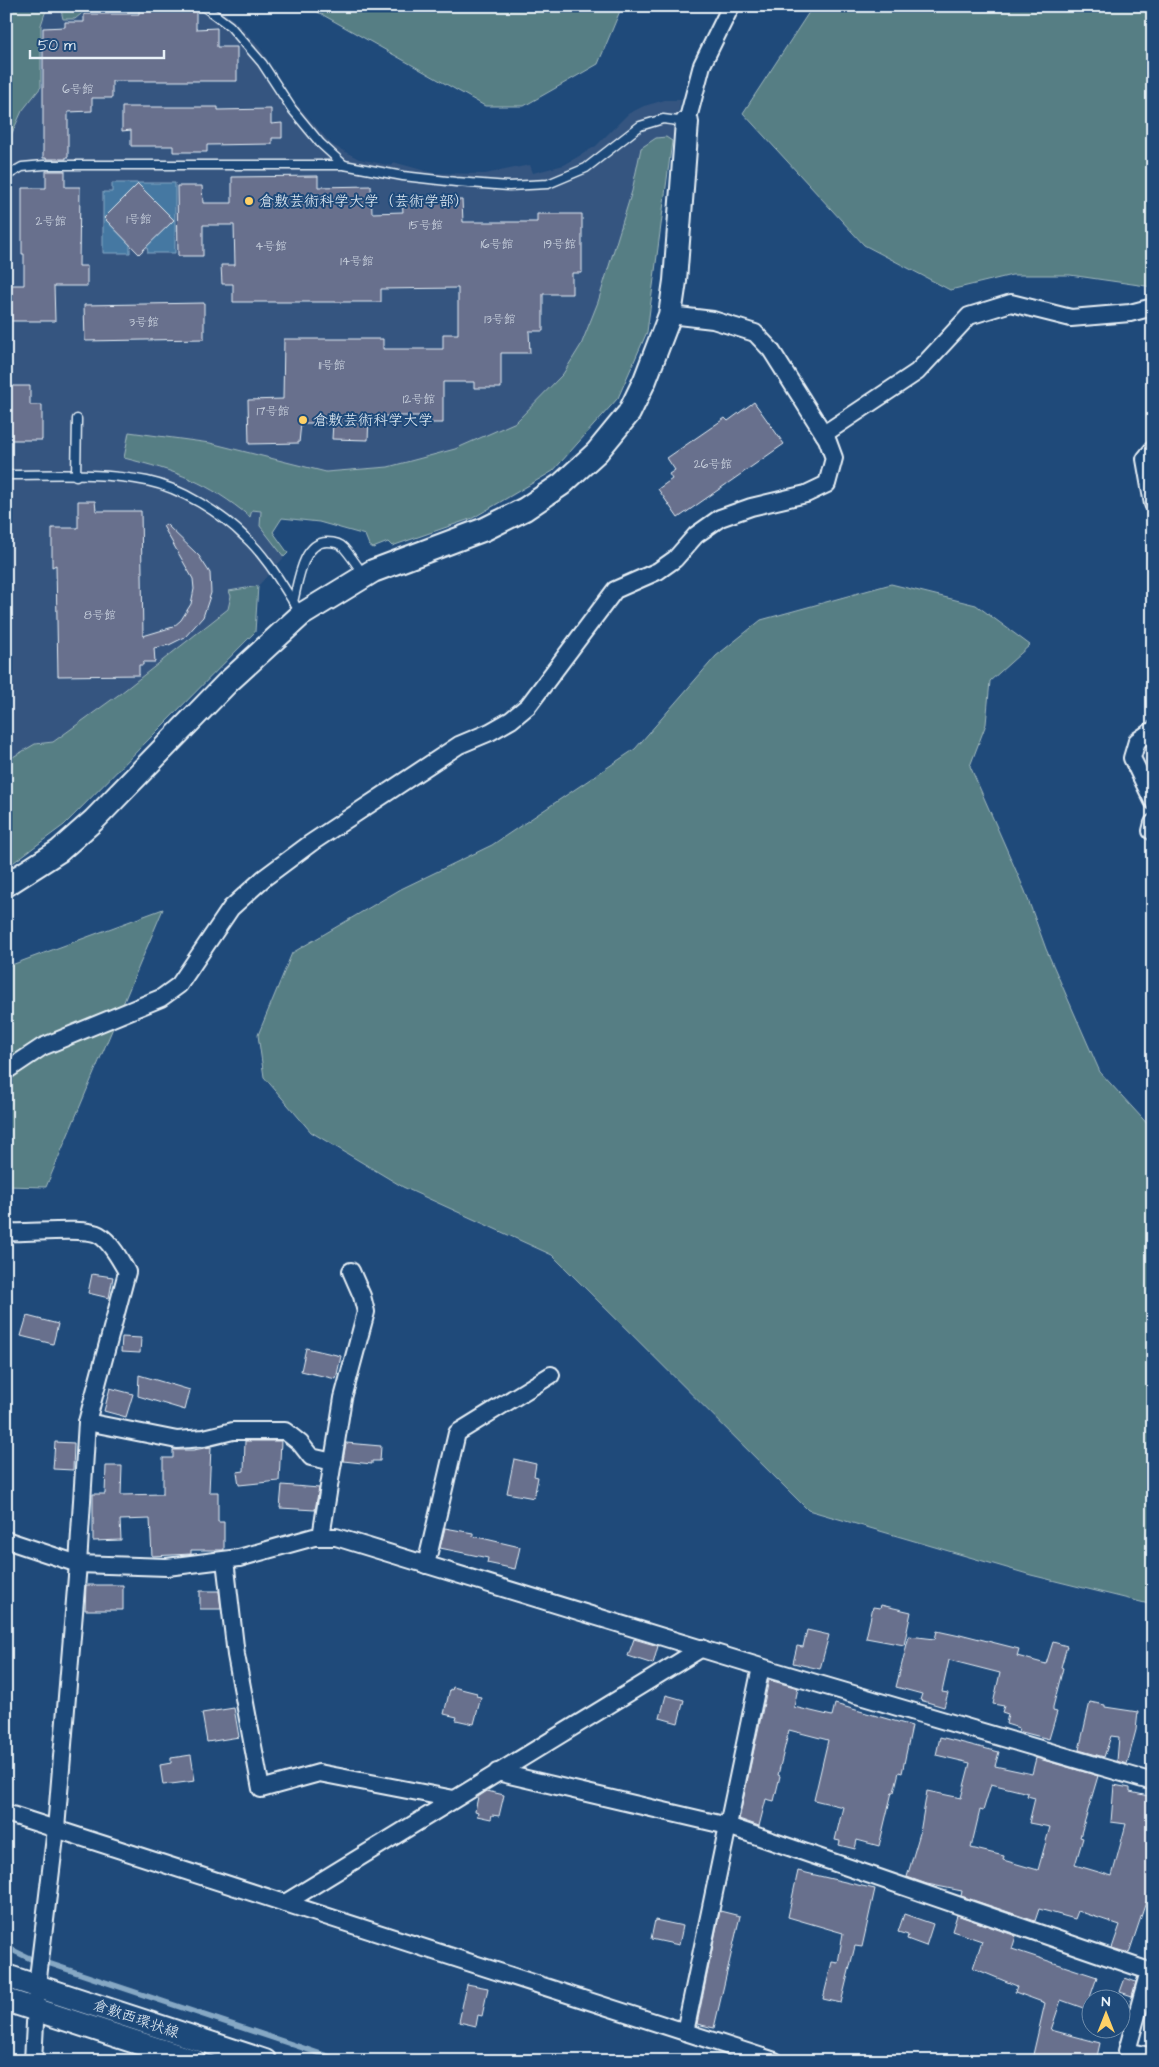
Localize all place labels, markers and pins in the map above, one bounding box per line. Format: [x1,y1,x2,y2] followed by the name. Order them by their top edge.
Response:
[259,191,469,212] place label: 倉敷芸術科学大学（芸術学部）
[243,195,255,207] marker: 倉敷芸術科学大学（芸術学部）
[313,410,433,431] place label: 倉敷芸術科学大学
[297,414,309,426] marker: 倉敷芸術科学大学

